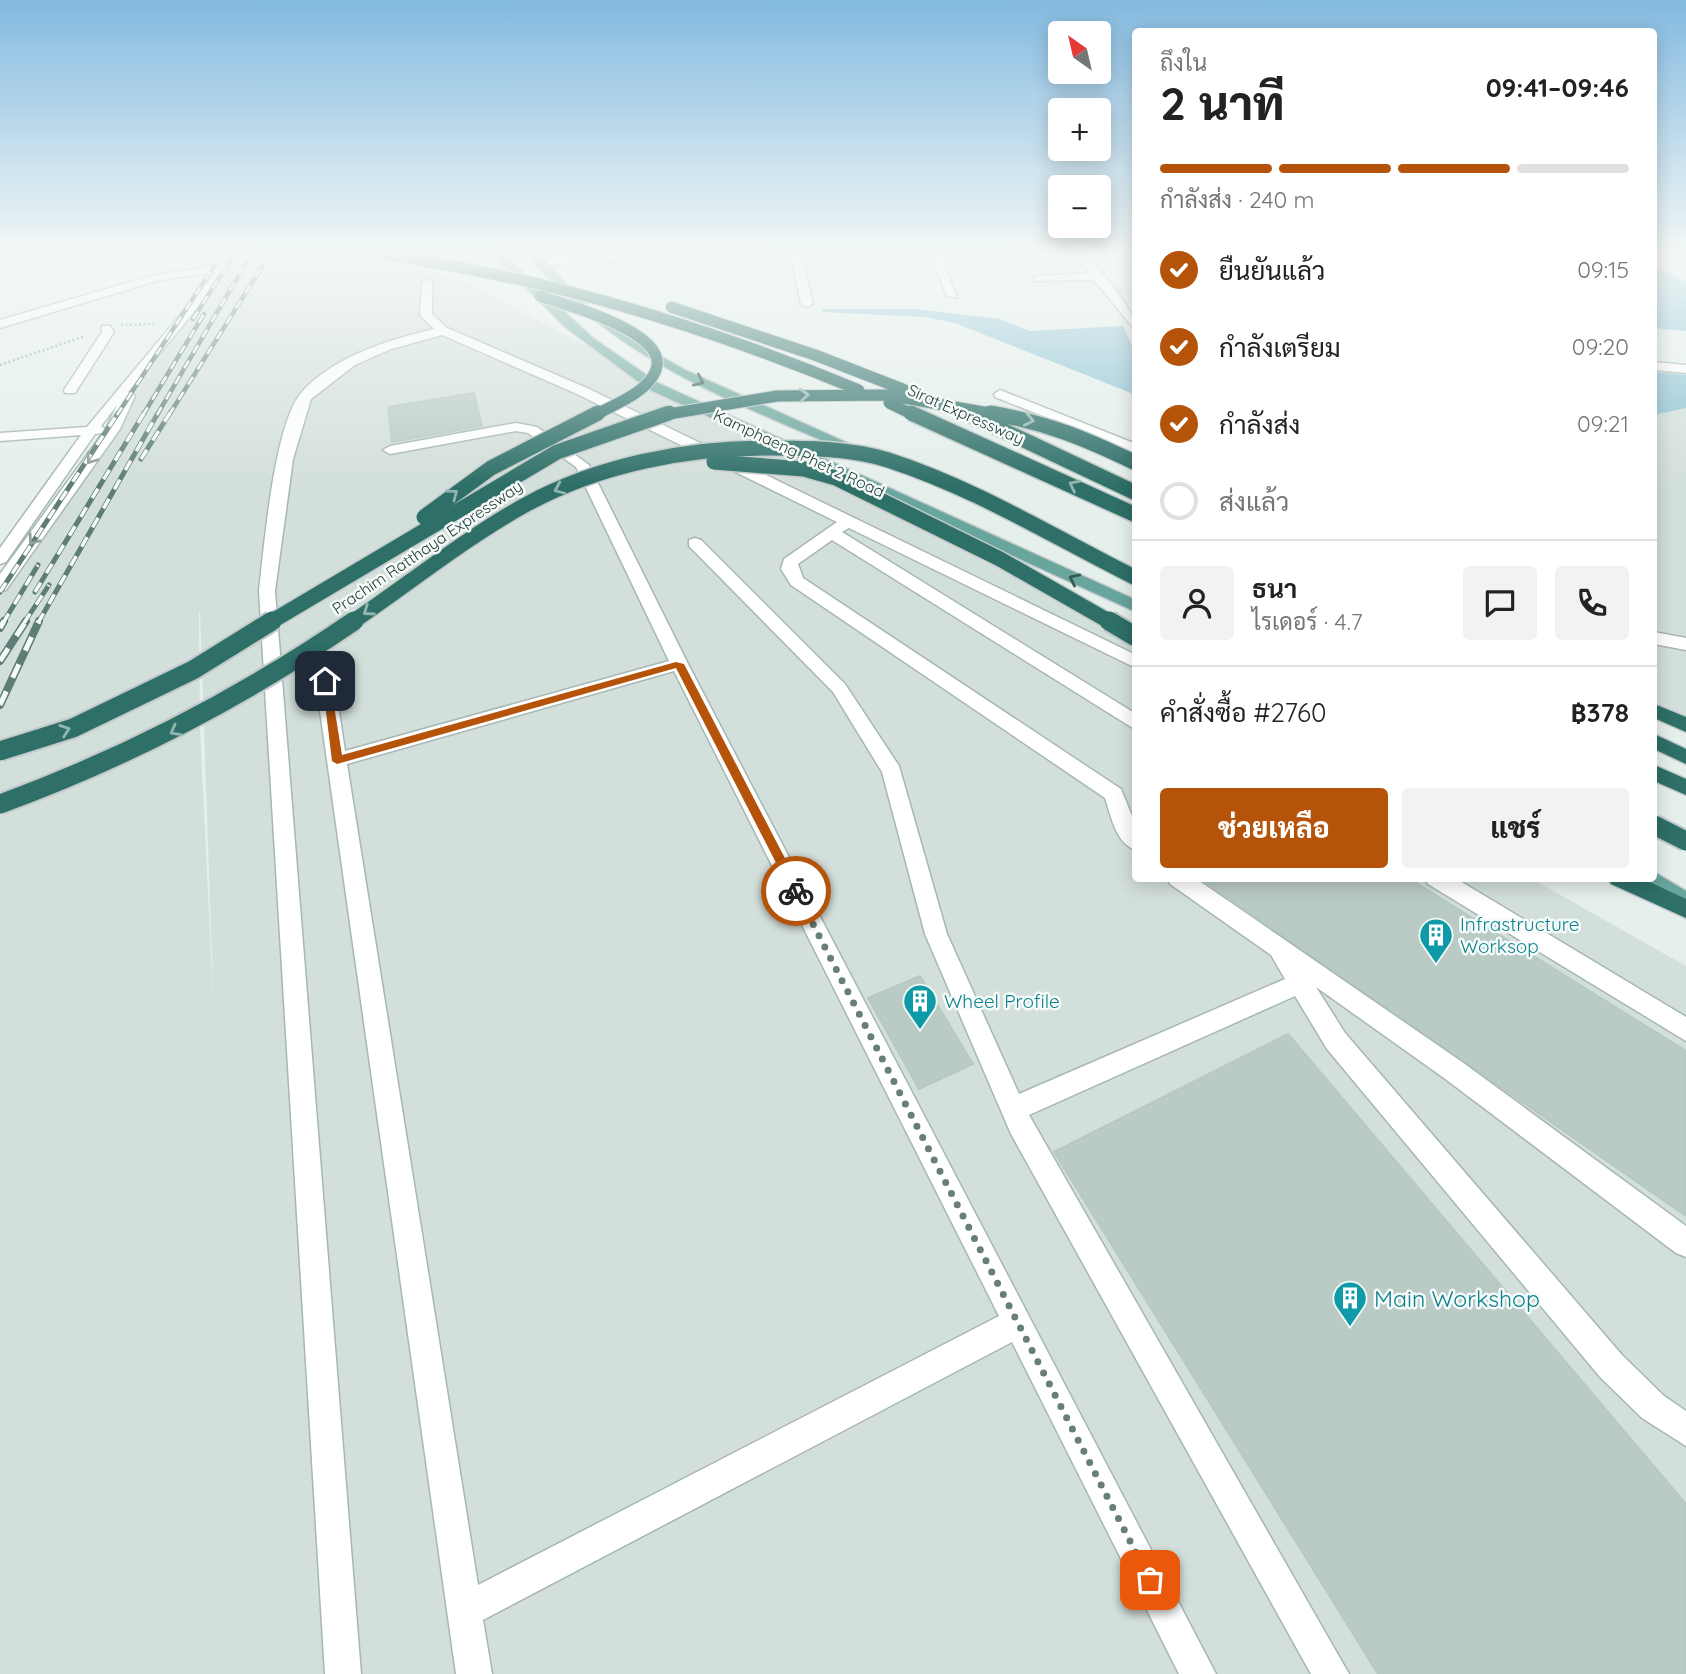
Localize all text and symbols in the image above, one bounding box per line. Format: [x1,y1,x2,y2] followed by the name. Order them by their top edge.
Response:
[1048,21,1111,84] north arrow
[1048,21,1111,238] map controls
[1160,48,1207,77] text: ถึงใน
[1486,71,1629,104] text: 09:41–09:46
[1160,74,1284,132] text: 2 นาที
[1048,98,1111,161] button: +
[1048,175,1111,238] button: −
[1160,185,1314,214] text: กำลังส่ง · 240 m
[1160,251,1198,289] icon: check
[1219,254,1325,287] text: ยืนยันแล้ว
[1577,255,1629,284] text: 09:15
[1160,328,1198,366] icon: check
[1219,331,1341,364] text: กำลังเตรียม
[1572,332,1629,361] text: 09:20
[692,373,704,387] one-way arrow
[905,379,1027,449] street label: Sirat Expressway
[799,387,810,402] one-way arrow
[710,405,888,501] street label: Kamphaeng Phet 2 Road
[1160,405,1198,443] icon: check
[1219,408,1300,441] text: กำลังส่ง
[1577,409,1629,438] text: 09:21
[1023,411,1035,426] one-way arrow
[87,451,100,464] one-way arrow
[328,476,526,618] street label: Prachim Ratthaya Expressway
[1069,480,1081,494] one-way arrow
[554,481,566,495] one-way arrow
[1219,485,1289,518] text: ส่งแล้ว
[446,489,458,502] one-way arrow
[29,532,41,545] one-way arrow
[1160,566,1234,640] button: person
[1463,566,1537,640] button: chat
[1555,566,1629,640] button: phone
[1252,572,1297,605] text: ธนา
[1069,573,1081,587] one-way arrow
[363,603,376,616] one-way arrow
[1252,607,1363,636] text: ไรเดอร์ · 4.7
[295,651,355,711] pin
[306,662,344,700] icon: home
[1160,696,1327,729] text: คำสั่งซื้อ #2760
[1571,696,1629,729] text: ฿378
[169,723,182,736] one-way arrow
[59,724,71,738] one-way arrow
[1160,788,1388,868] button: ช่วยเหลือ
[1402,788,1629,868] button: แชร์
[761,856,831,926] courier
[777,872,815,910] icon: bike
[1460,912,1579,958] place label: Infrastructure Worksop
[1417,916,1455,965] building icon: Infrastructure Worksop
[901,982,939,1031] building icon: Wheel Profile
[944,989,1060,1013] place label: Wheel Profile
[1331,1279,1369,1328] building icon: Main Workshop
[1374,1284,1540,1313] place label: Main Workshop
[1120,1550,1180,1610] pin
[1131,1561,1169,1599] icon: bag

